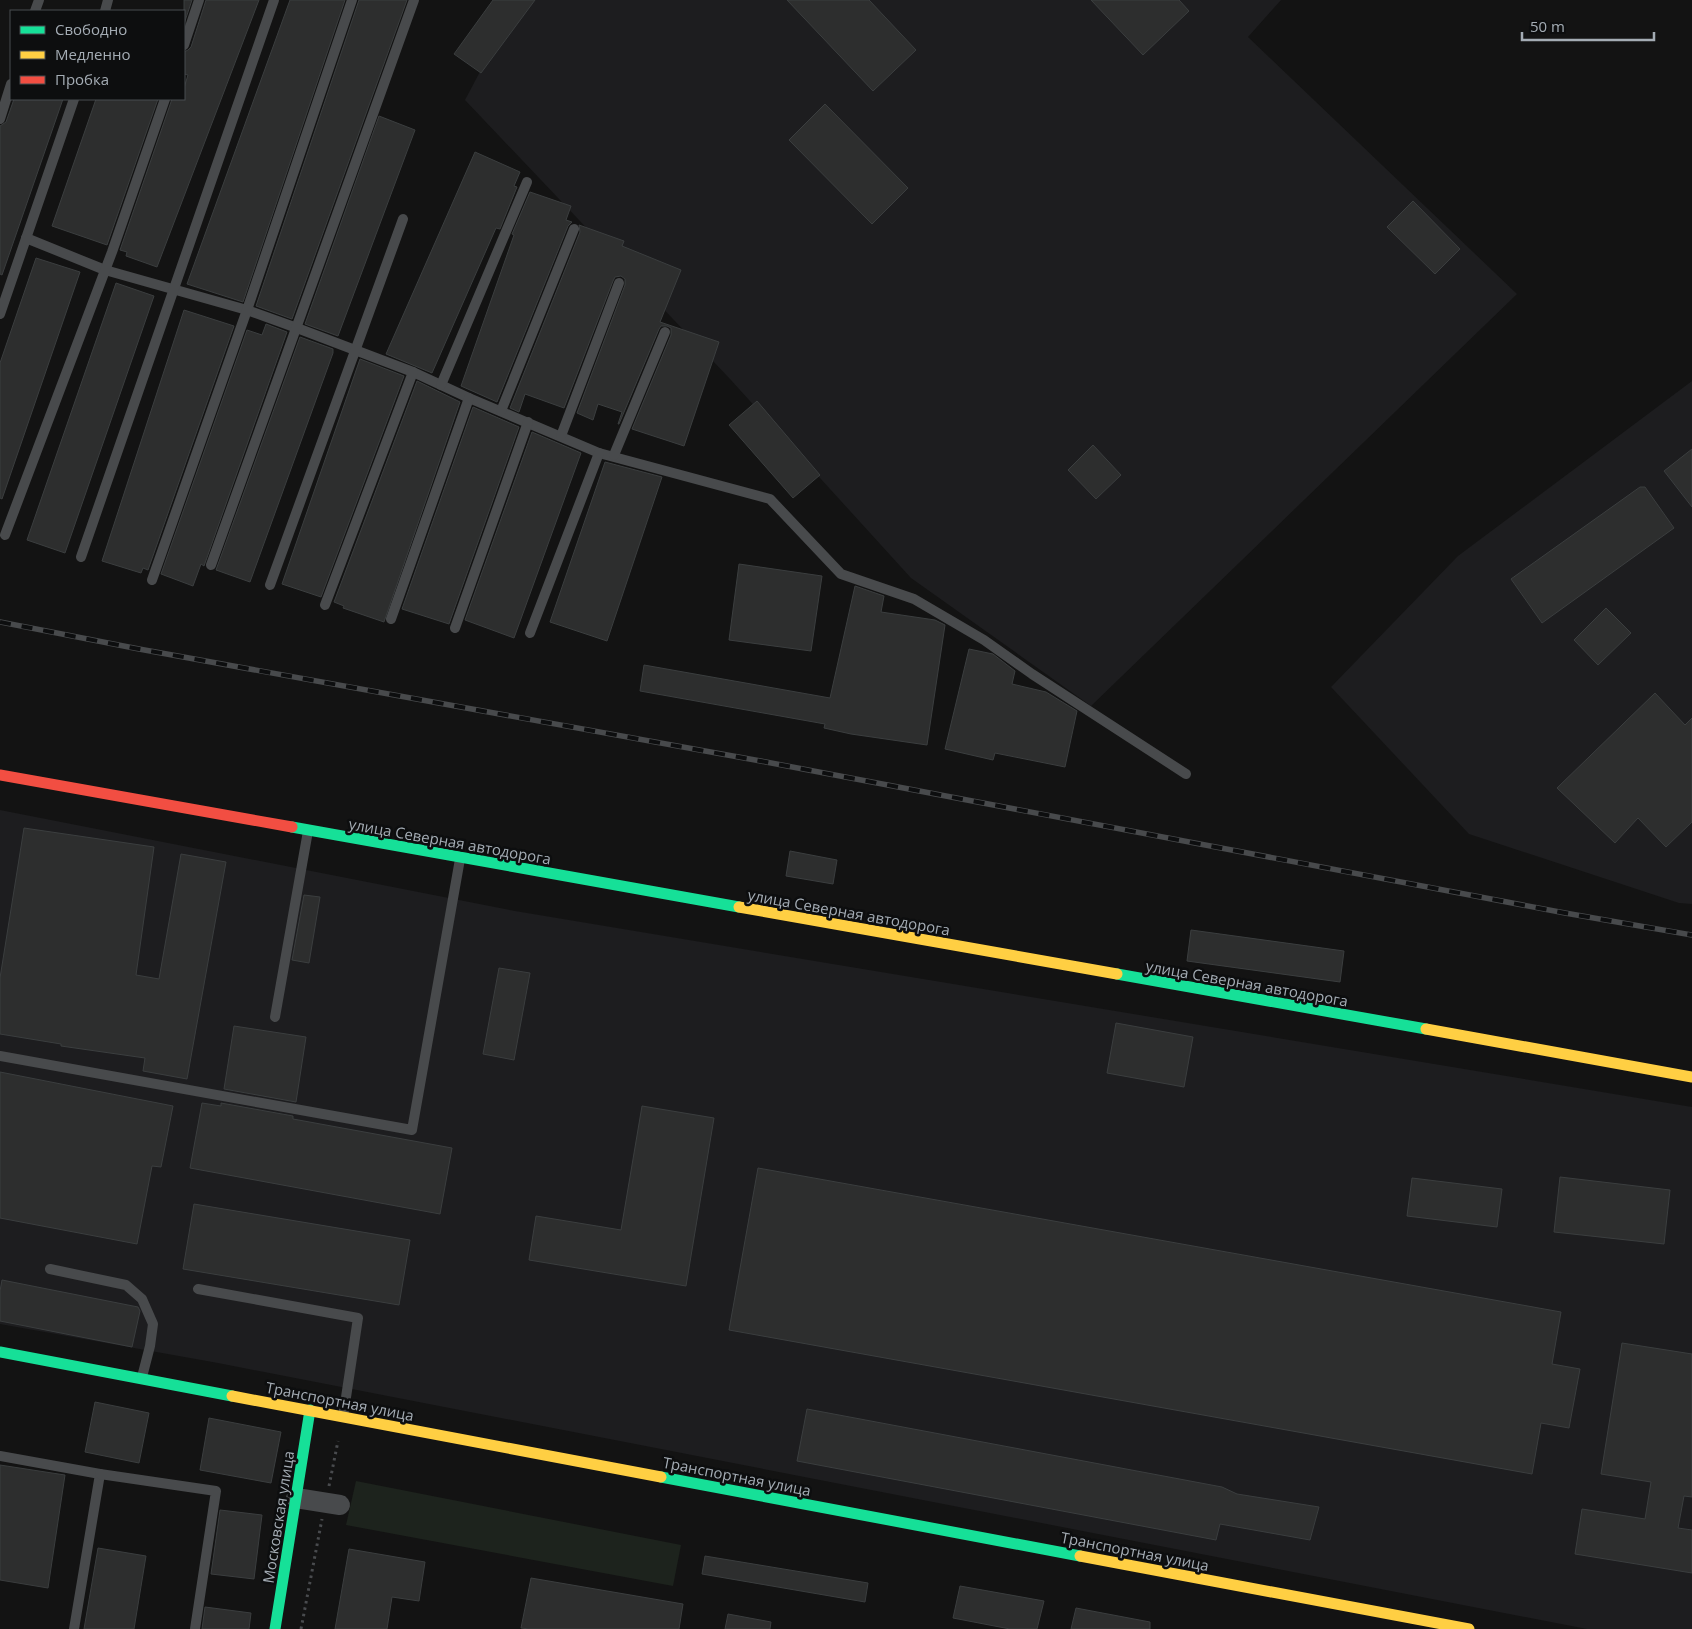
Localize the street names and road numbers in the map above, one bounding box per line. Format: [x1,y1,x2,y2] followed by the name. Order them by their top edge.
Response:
[347,813,553,869] street label: улица Северная автодорога
[746,884,952,940] street label: улица Северная автодорога
[1144,955,1350,1011] street label: улица Северная автодорога
[264,1377,416,1425] street label: Транспортная улица
[258,1449,298,1585] street label: Московская улица
[661,1452,813,1500] street label: Транспортная улица
[1059,1527,1211,1575] street label: Транспортная улица

